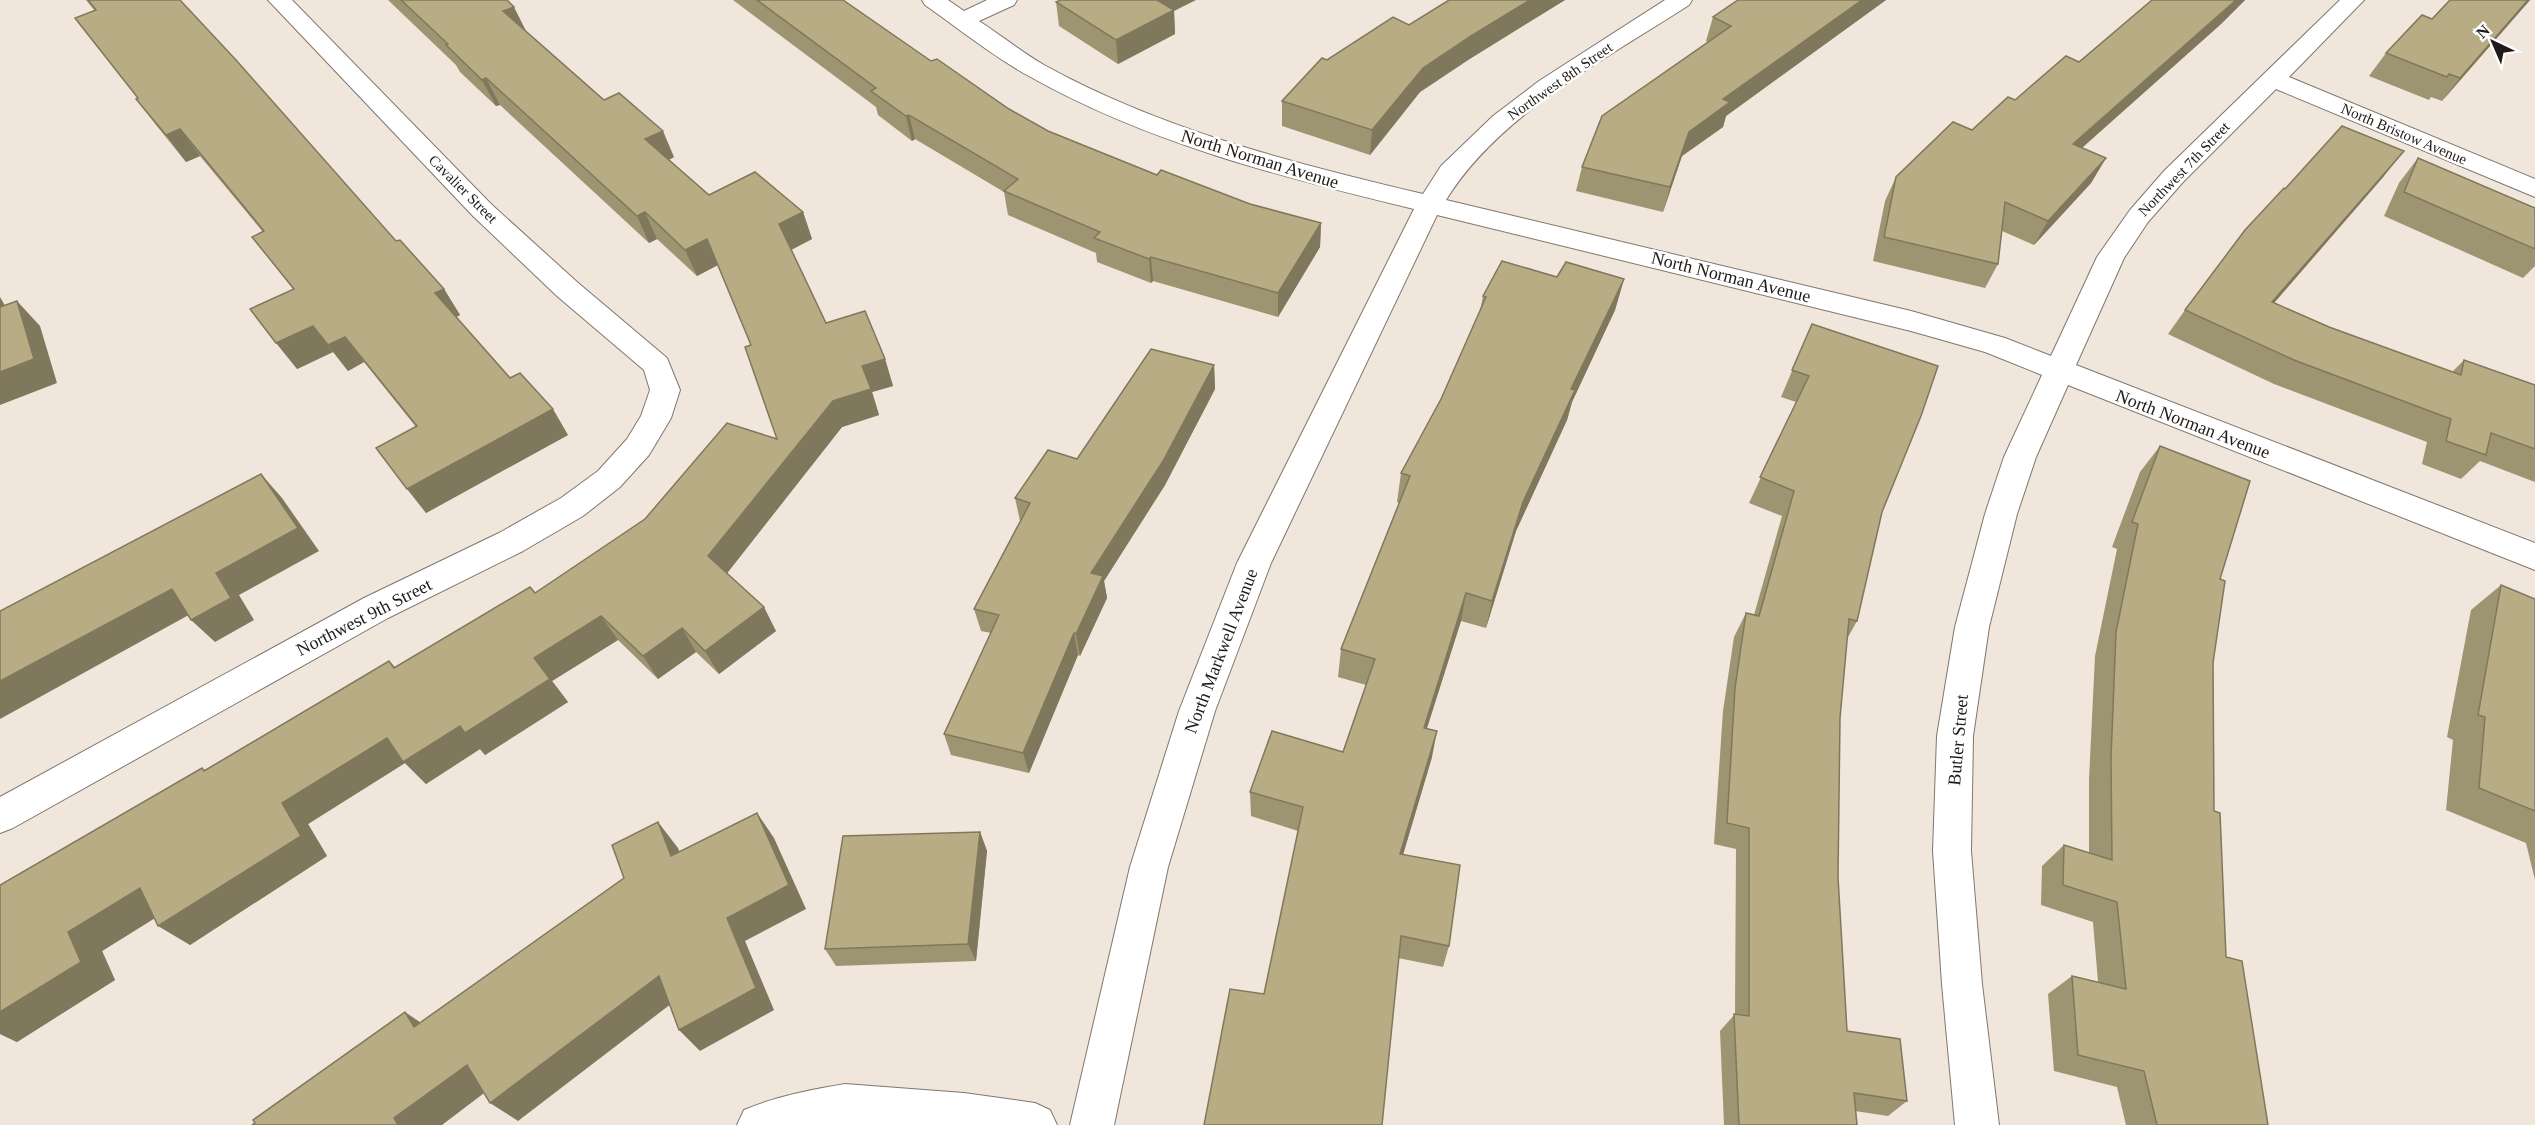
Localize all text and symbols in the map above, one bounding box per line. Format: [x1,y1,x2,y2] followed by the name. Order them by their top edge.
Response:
[2463,12,2523,72] north arrow
[2473,21,2493,42] text: N
[1505,38,1616,123] street label: Northwest 8th Street
[2339,100,2469,168] street label: North Bristow Avenue
[2135,118,2233,219] street label: Northwest 7th Street
[1179,126,1341,192] street label: North Norman Avenue
[426,152,501,227] street label: Cavalier Street
[1649,248,1813,306] street label: North Norman Avenue
[2113,385,2273,463] street label: North Norman Avenue
[1180,566,1262,736] street label: North Markwell Avenue
[293,574,435,660] street label: Northwest 9th Street
[1944,694,1972,786] street label: Butler Street

